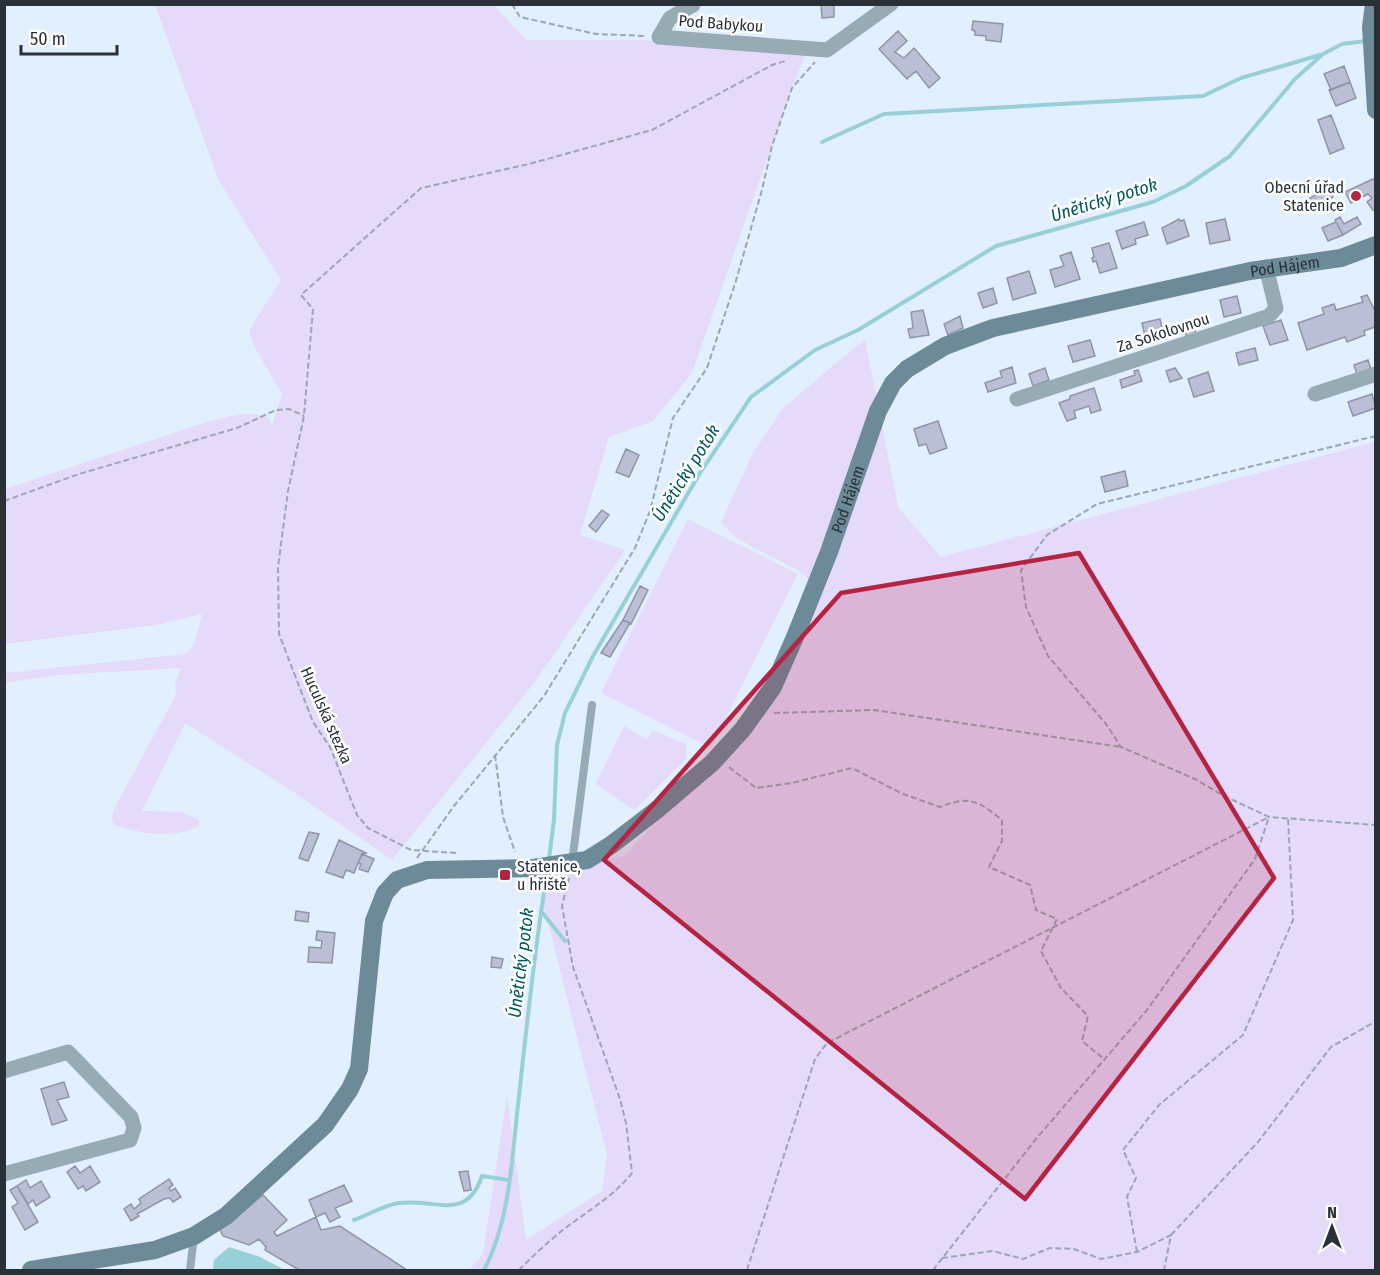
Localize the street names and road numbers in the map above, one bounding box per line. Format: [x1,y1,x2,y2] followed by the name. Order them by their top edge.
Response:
[678,11,764,36] street label: Pod Babykou
[1249,252,1321,281] street label: Pod Hájem
[1115,309,1212,356] street label: Za Sokolovnou
[827,463,868,536] street label: Pod Hájem
[297,664,356,767] street label: Huculská stezka

